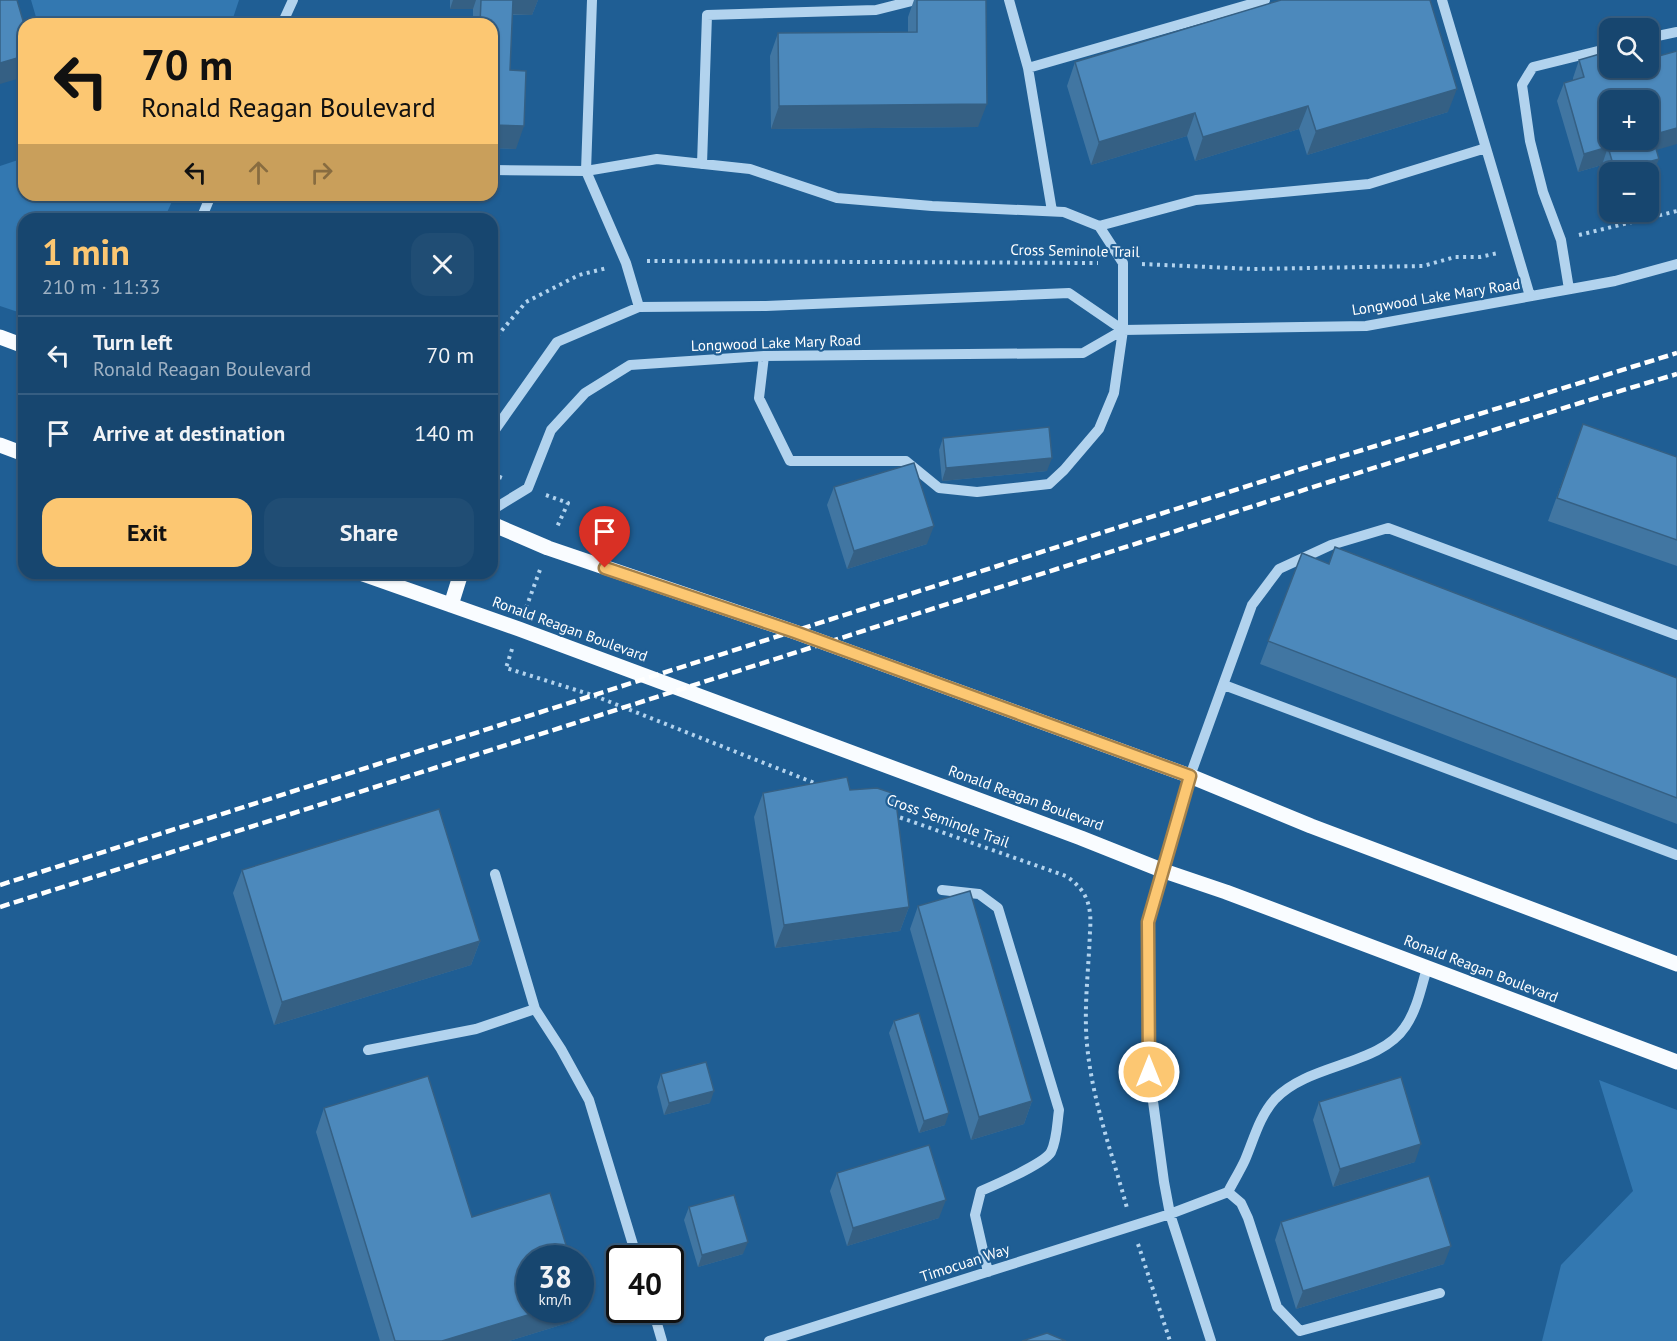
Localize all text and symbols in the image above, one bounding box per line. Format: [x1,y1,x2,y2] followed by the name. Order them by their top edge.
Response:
[1599,18,1659,222] map controls
[1599,18,1659,78] button: search
[141,37,233,92] text: 70 m
[42,42,120,120] icon: left
[141,90,436,124] text: Ronald Reagan Boulevard
[1599,90,1659,150] button: +
[179,156,212,189] icon: left
[242,156,275,189] icon: ahead
[305,156,338,189] icon: right
[1599,162,1659,222] button: −
[42,228,130,275] text: 1 min
[411,233,474,296] button: close
[1010,240,1140,261] street label: Cross Seminole Trail
[42,274,160,300] text: 210 m · 11:33
[1350,274,1522,319] street label: Longwood Lake Mary Road
[93,328,173,356] text: Turn left
[691,330,861,355] street label: Longwood Lake Mary Road
[42,339,75,372] icon: left
[426,341,474,369] text: 70 m
[93,356,311,382] text: Ronald Reagan Boulevard
[42,417,75,450] icon: arrive
[93,419,285,447] text: Arrive at destination
[414,419,474,447] text: 140 m
[42,498,252,567] button: Exit
[264,498,474,567] button: Share
[579,506,630,568] pin
[588,515,621,548] icon: arrive
[490,592,650,665] street label: Ronald Reagan Boulevard
[946,761,1106,834] street label: Ronald Reagan Boulevard
[884,789,1013,852] street label: Cross Seminole Trail
[1401,930,1561,1007] street label: Ronald Reagan Boulevard
[1117,1040,1181,1104] position arrow
[918,1239,1012,1286] street label: Timocuan Way
[606,1245,684,1323] speed limit sign: 40
[538,1257,572,1296] text: 38
[539,1290,571,1309] text: km/h

